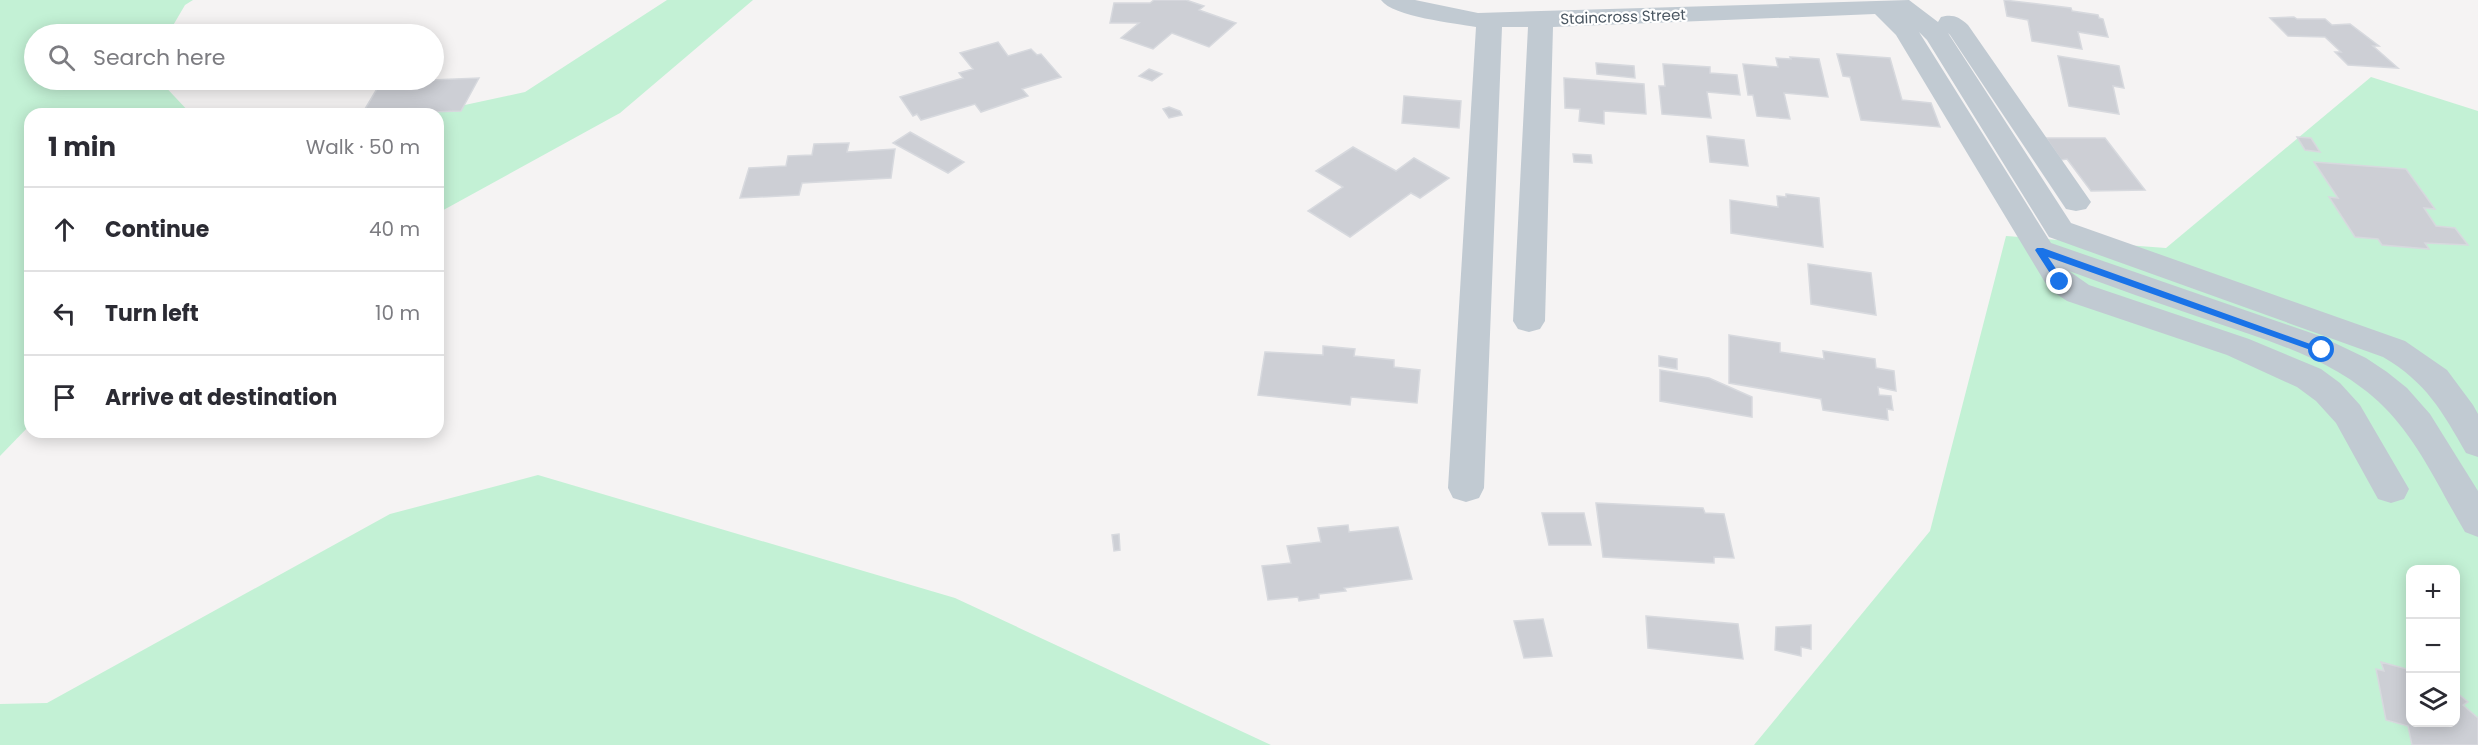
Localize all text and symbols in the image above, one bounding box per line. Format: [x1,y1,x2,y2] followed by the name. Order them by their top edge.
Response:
[1560,4,1686,29] street label: Staincross Street
[24,24,444,90] search box
[45,41,78,74] icon: search
[93,42,226,73] text: Search here
[48,129,116,165] text: 1 min
[306,133,420,161] text: Walk · 50 m
[48,213,81,246] icon: ahead
[105,214,209,245] text: Continue
[369,215,420,243] text: 40 m
[2046,268,2072,294] route end
[48,297,81,330] icon: left
[105,298,199,329] text: Turn left
[375,299,420,327] text: 10 m
[2308,336,2334,362] route start
[48,381,81,414] icon: arrive
[105,382,337,413] text: Arrive at destination
[2406,565,2460,727] map controls
[2406,565,2460,619] button: +
[2406,619,2460,673] button: −
[2406,673,2460,727] button: layers

